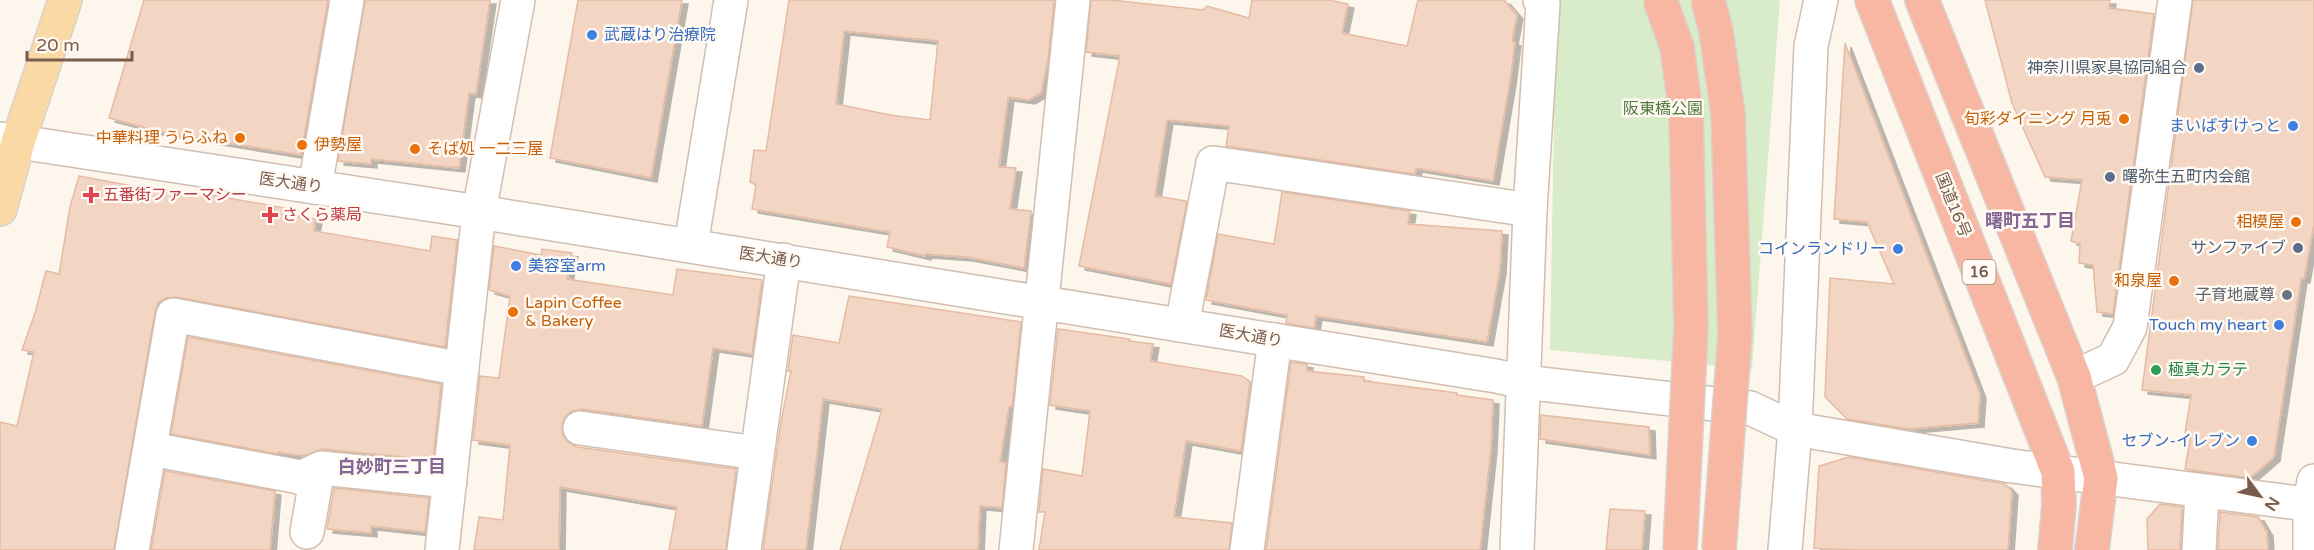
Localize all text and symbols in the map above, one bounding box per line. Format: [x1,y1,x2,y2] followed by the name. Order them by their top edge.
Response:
[27,24,132,62] scale bar
[604,25,716,45] place label: 武蔵はり治療院
[585,28,599,42] marker: 武蔵はり治療院
[36,34,80,56] text: 20 m
[2027,58,2187,78] place label: 神奈川県家具協同組合
[2192,61,2206,75] marker: 神奈川県家具協同組合
[1623,99,1703,119] park label: 阪東橋公園
[1964,109,2112,129] place label: 旬彩ダイニング 月兎
[2117,112,2131,126] marker: 旬彩ダイニング 月兎
[2169,116,2281,136] place label: まいばすけっと
[2286,119,2300,133] marker: まいばすけっと
[96,128,228,148] place label: 中華料理 うらふね
[233,131,247,145] marker: 中華料理 うらふね
[314,135,362,155] place label: 伊勢屋
[295,138,309,152] marker: 伊勢屋
[427,139,543,159] place label: そば処 一二三屋
[408,142,422,156] marker: そば処 一二三屋
[2122,167,2250,187] place label: 曙弥生五町内会館
[258,169,324,197] street label: 医大通り
[1931,170,1975,240] street label: 国道16号
[2103,170,2117,184] marker: 曙弥生五町内会館
[103,185,247,205] place label: 五番街ファーマシー
[84,188,98,202] marker: 五番街ファーマシー
[282,205,362,225] place label: さくら薬局
[263,208,277,222] marker: さくら薬局
[1985,210,2075,232] district label: 曙町五丁目
[2236,212,2284,232] place label: 相模屋
[2289,215,2303,229] marker: 相模屋
[2190,238,2286,258] place label: サンファイブ
[1758,239,1886,259] place label: コインランドリー
[2291,241,2305,255] marker: サンファイブ
[1891,242,1905,256] marker: コインランドリー
[738,243,804,273] street label: 医大通り
[528,256,606,276] place label: 美容室arm
[509,259,523,273] marker: 美容室arm
[1962,260,1996,284] road number: 16
[2114,271,2162,291] place label: 和泉屋
[2167,274,2181,288] marker: 和泉屋
[2195,285,2275,305] place label: 子育地蔵尊
[2280,288,2294,302] marker: 子育地蔵尊
[525,293,622,331] place label: Lapin Coffee & Bakery
[506,305,520,319] marker: Lapin Coffee & Bakery
[2149,315,2267,335] place label: Touch my heart
[2272,318,2286,332] marker: Touch my heart
[1218,321,1284,351] street label: 医大通り
[2168,360,2248,380] place label: 極真カラテ
[2149,363,2163,377] marker: 極真カラテ
[2121,431,2240,451] place label: セブン-イレブン
[2245,434,2259,448] marker: セブン-イレブン
[338,456,446,478] district label: 白妙町三丁目
[2230,466,2290,526] north arrow
[2260,493,2284,514] text: N

